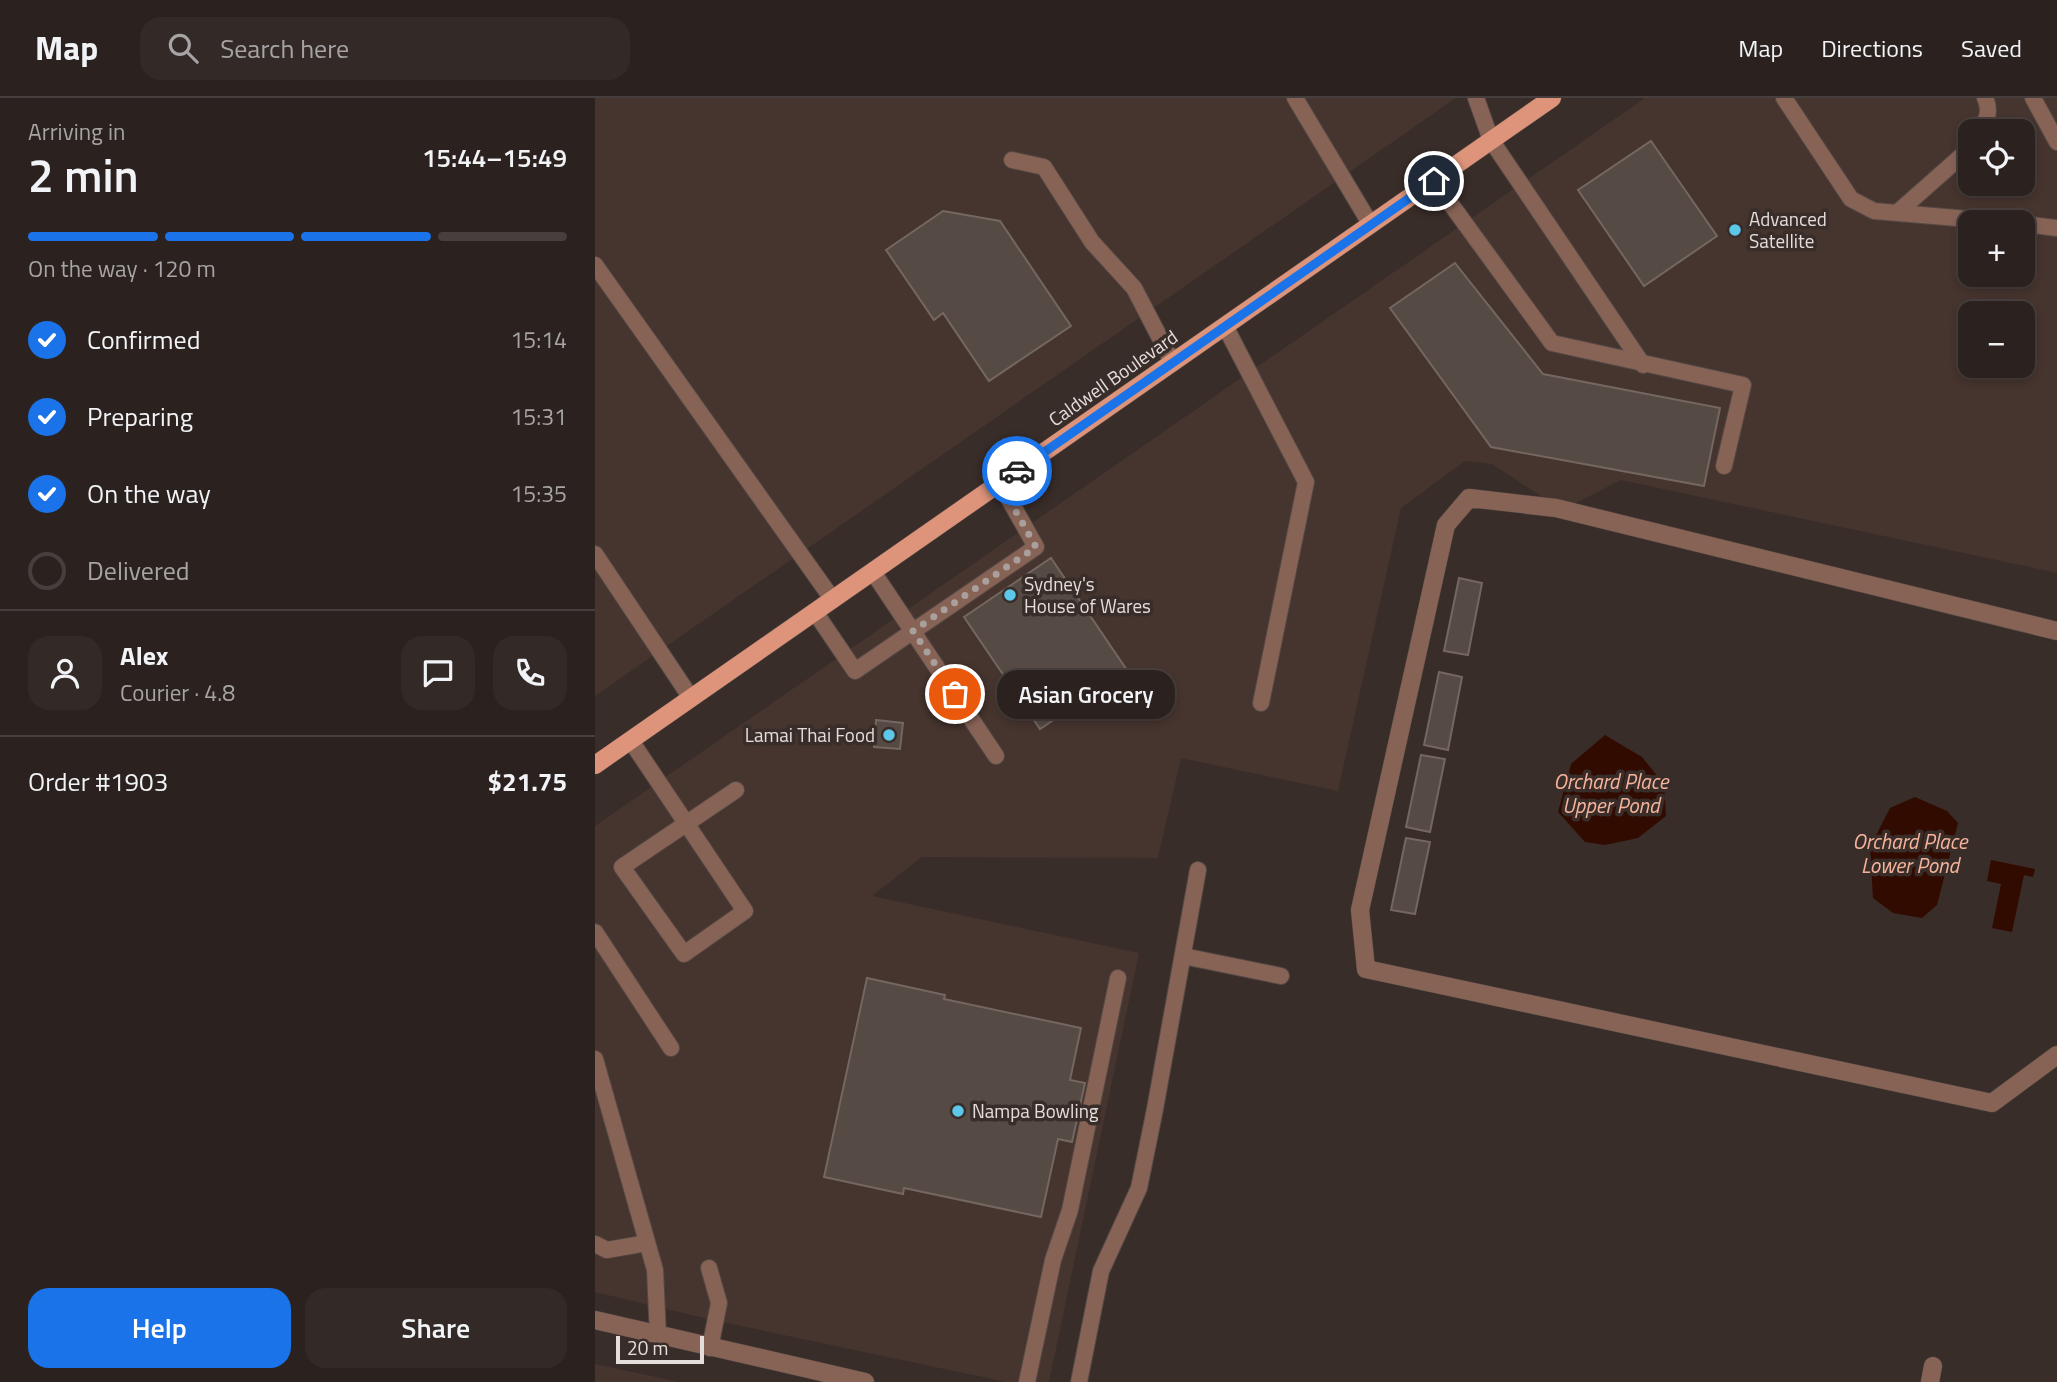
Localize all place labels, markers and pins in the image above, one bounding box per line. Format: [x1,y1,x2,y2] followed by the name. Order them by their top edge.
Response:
[1404,151,1464,211] pin
[1749,204,1827,255] place label: Advanced Satellite
[1727,222,1743,238] marker: Advanced Satellite
[1024,569,1151,620] place label: Sydney's House of Wares
[1002,587,1018,603] marker: Sydney's House of Wares
[925,664,985,724] pin
[997,670,1175,718] callout: Asian Grocery
[745,720,875,749] place label: Lamai Thai Food
[881,727,897,743] marker: Lamai Thai Food
[972,1096,1099,1125] place label: Nampa Bowling
[950,1103,966,1119] marker: Nampa Bowling

